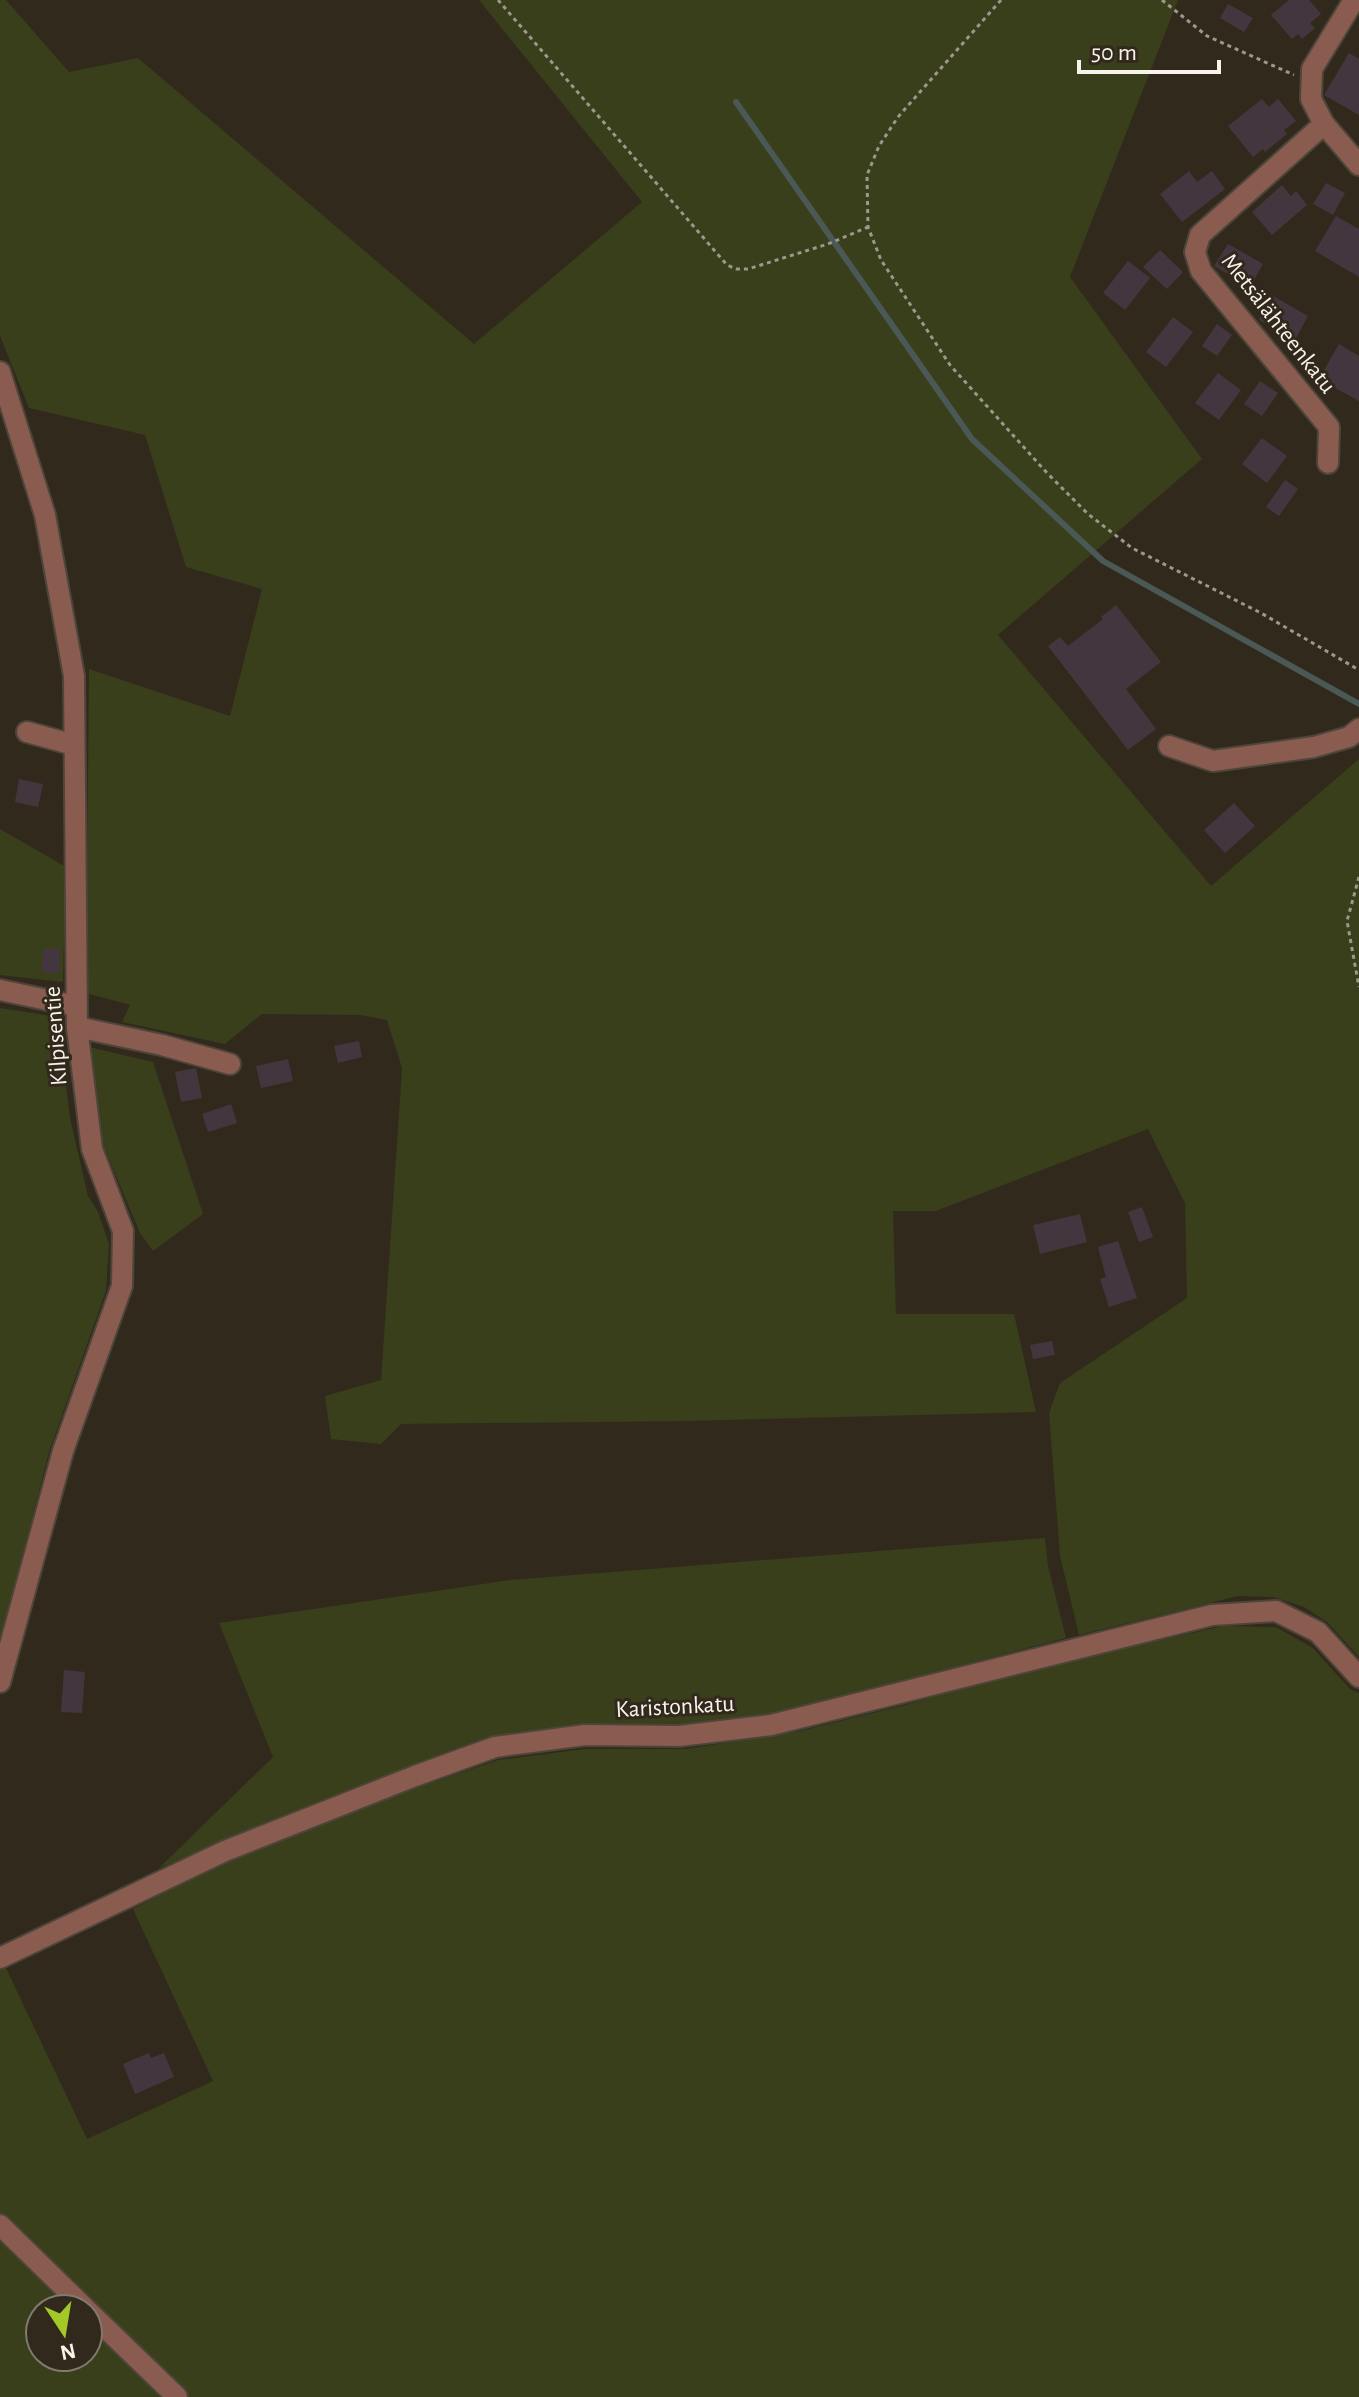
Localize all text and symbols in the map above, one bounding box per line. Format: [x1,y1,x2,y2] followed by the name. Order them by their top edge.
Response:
[1079,24,1219,74] scale bar
[1091,41,1137,65] text: 50 m
[1216,249,1340,398] street label: Metsälähteenkatu
[41,985,71,1087] street label: Kilpisentie
[615,1692,735,1722] street label: Karistonkatu
[24,2293,104,2373] north arrow
[58,2339,78,2364] text: N

